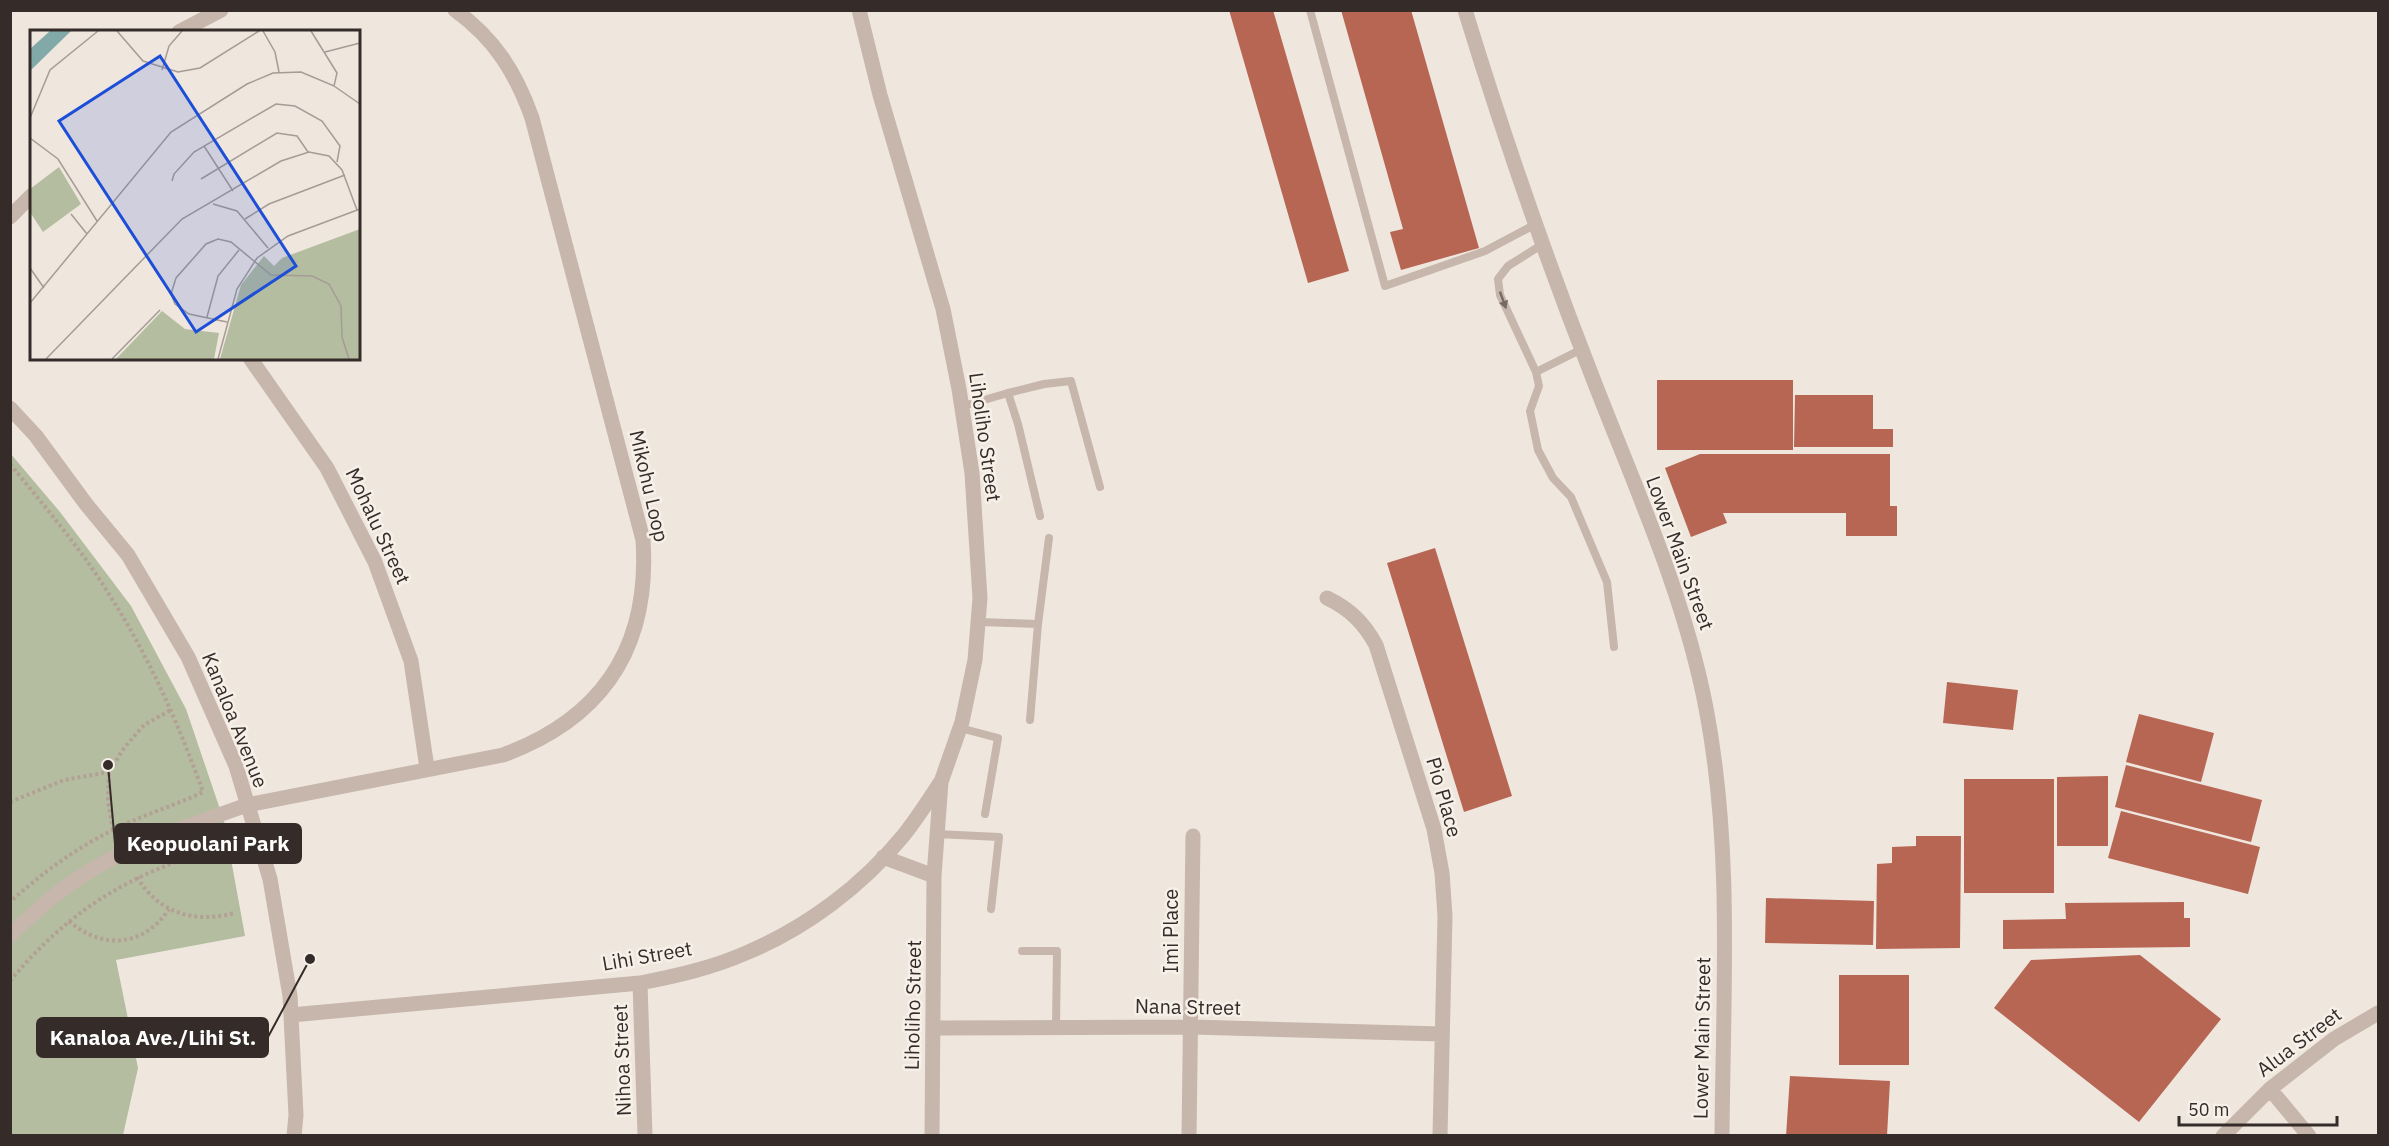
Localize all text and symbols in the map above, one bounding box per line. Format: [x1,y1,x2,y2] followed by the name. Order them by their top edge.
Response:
[30,30,360,360] inset map
[1499,291,1508,309] one-way arrow
[963,371,1008,503] street label: Liholiho Street
[624,427,675,544] street label: Mikohu Loop
[340,463,417,589] street label: Mohalu Street
[1640,472,1721,634] street label: Lower Main Street
[196,648,275,792] street label: Kanaloa Avenue
[1420,754,1469,840] street label: Pio Place
[115,824,301,863] callout: Keopuolani Park
[127,829,290,857] text: Keopuolani Park
[1157,889,1184,973] street label: Imi Place
[600,934,694,977] street label: Lihi Street
[898,940,927,1070] street label: Liholiho Street
[1687,957,1716,1119] street label: Lower Main Street
[1135,992,1241,1021] street label: Nana Street
[2251,1001,2347,1082] street label: Alua Street
[606,1004,637,1116] street label: Nihoa Street
[37,1018,268,1057] callout: Kanaloa Ave./Lihi St.
[50,1023,256,1051] text: Kanaloa Ave./Lihi St.
[2179,1089,2336,1127] scale bar
[2188,1098,2230,1121] text: 50 m

